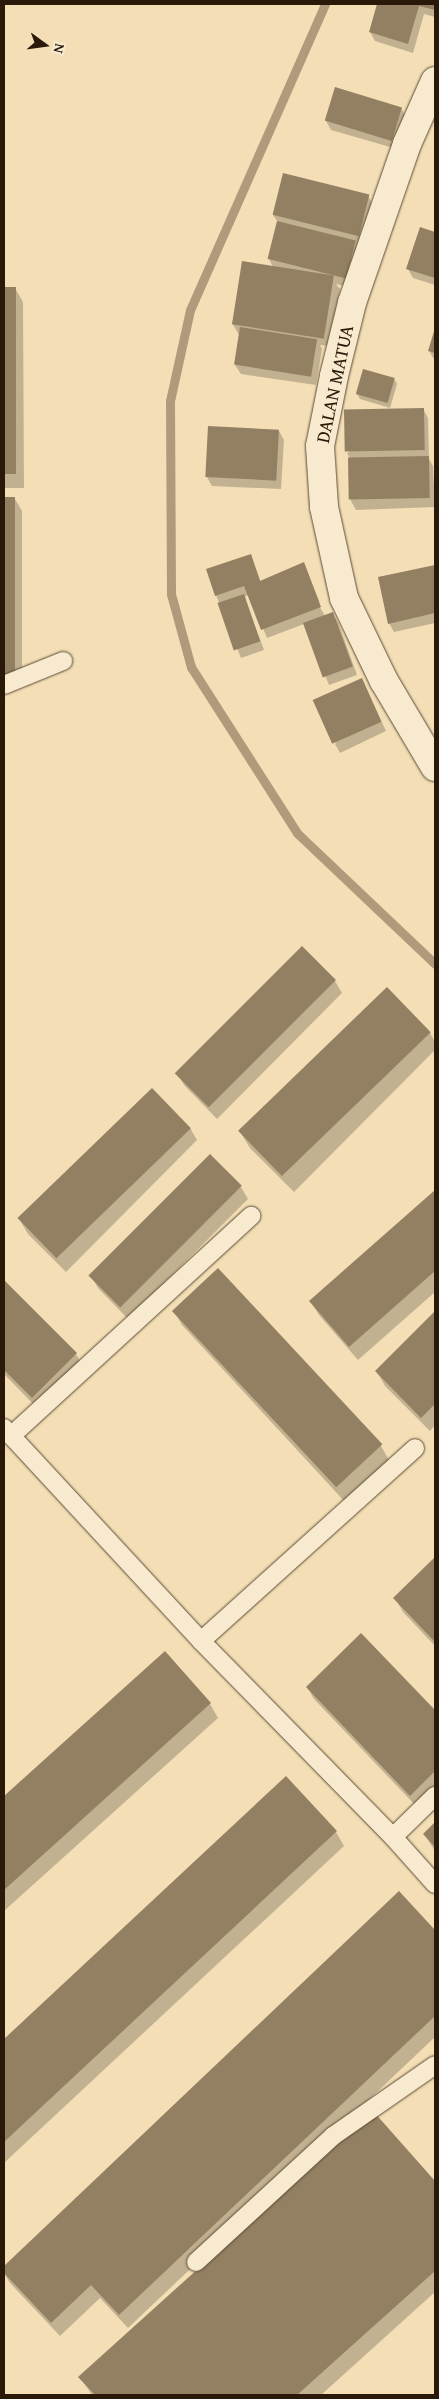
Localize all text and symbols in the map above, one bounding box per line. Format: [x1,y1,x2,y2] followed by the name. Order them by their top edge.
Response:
[20,20,70,70] north arrow
[49,42,70,56] text: N
[311,323,359,445] street label: DALAN MATUA

